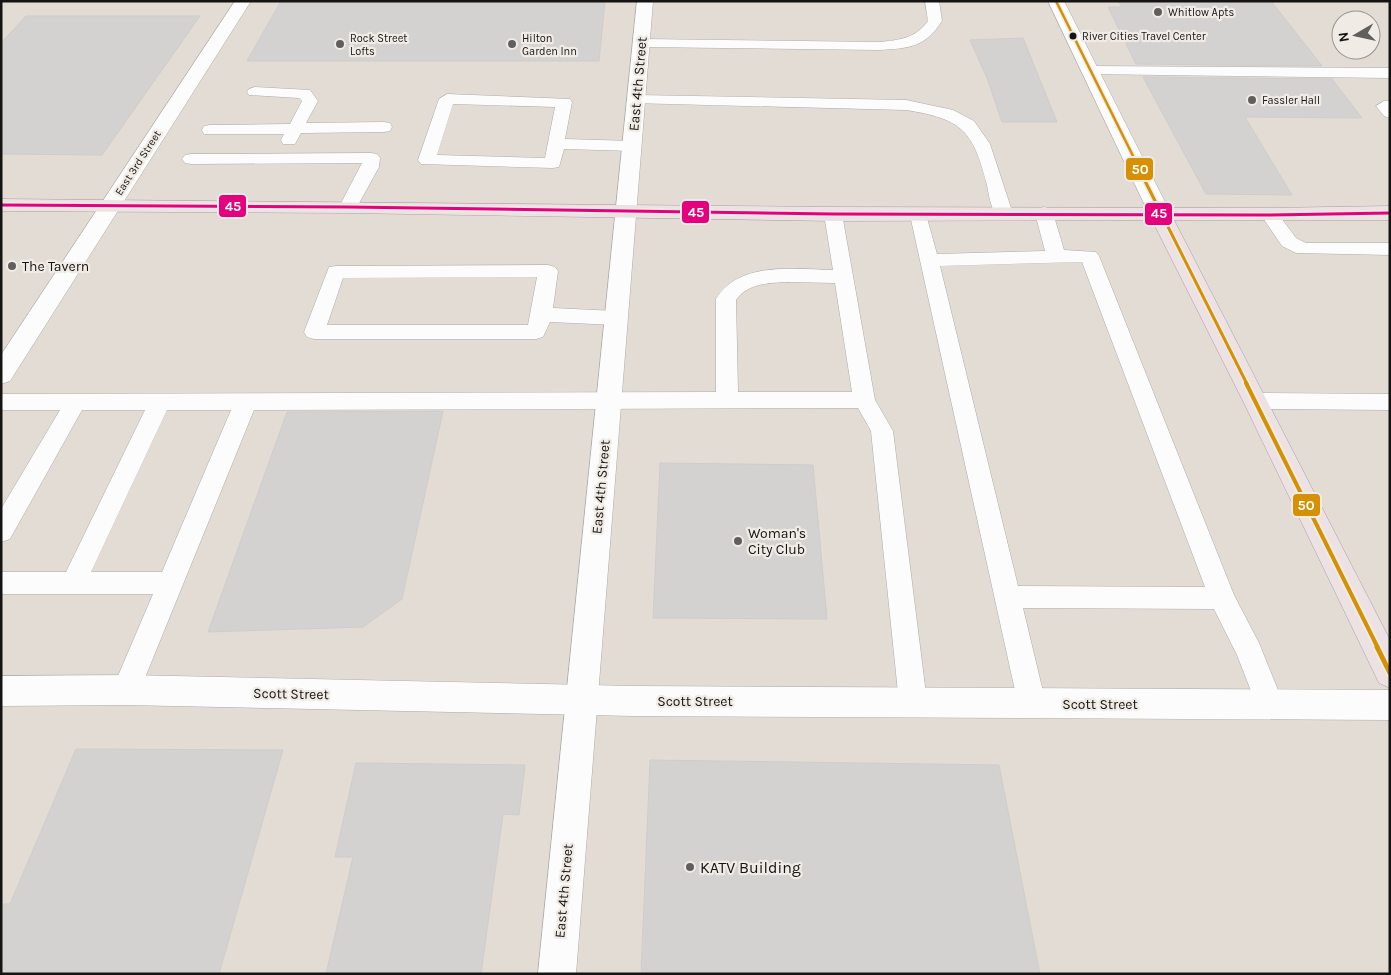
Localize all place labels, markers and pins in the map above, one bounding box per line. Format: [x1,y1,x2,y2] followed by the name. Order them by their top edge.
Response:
[1152,6,1164,18] marker: Whitlow Apts
[1168,6,1234,19] place label: Whitlow Apts
[1082,30,1206,43] place label: River Cities Travel Center
[1068,31,1078,41] marker: River Cities Travel Center
[350,32,407,58] place label: Rock Street Lofts
[522,32,577,58] place label: Hilton Garden Inn
[334,38,346,50] marker: Rock Street Lofts
[506,38,518,50] marker: Hilton Garden Inn
[1246,94,1258,106] marker: Fassler Hall
[1262,94,1320,107] place label: Fassler Hall
[22,258,89,275] place label: The Tavern
[6,260,18,272] marker: The Tavern
[748,525,806,558] place label: Woman's City Club
[732,535,744,547] marker: Woman's City Club
[700,858,801,877] place label: KATV Building
[684,861,696,873] marker: KATV Building

